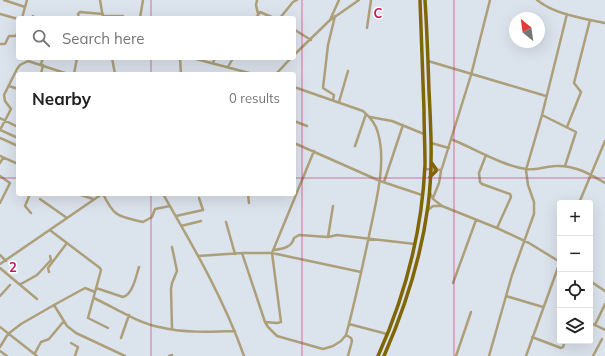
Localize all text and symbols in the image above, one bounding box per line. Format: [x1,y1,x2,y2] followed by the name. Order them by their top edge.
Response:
[374,5,383,21] text: C
[509,12,545,48] north arrow
[16,16,296,60] search box
[30,27,52,49] icon: search
[62,29,144,48] text: Search here
[32,88,91,109] text: Nearby
[229,90,280,106] text: 0 results
[557,200,593,344] map controls
[557,200,593,236] button: +
[557,236,593,272] button: −
[9,259,17,275] text: 2
[557,272,593,308] button: locate
[557,308,593,344] button: layers

